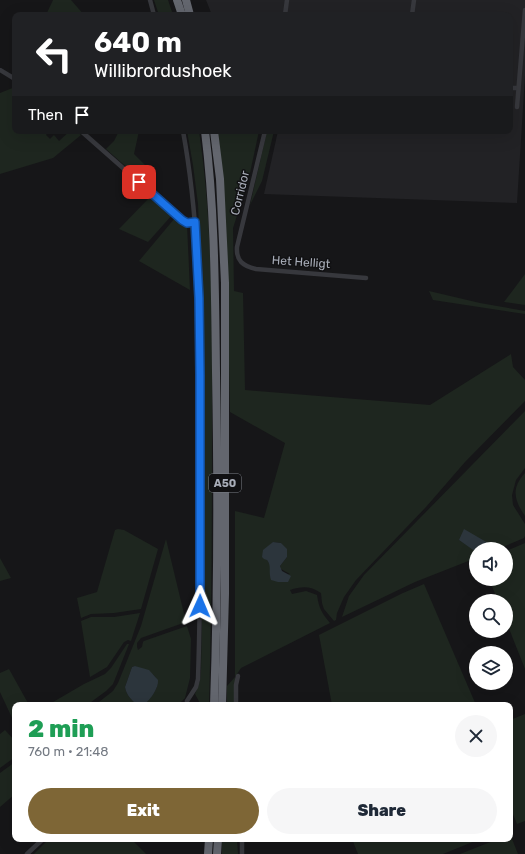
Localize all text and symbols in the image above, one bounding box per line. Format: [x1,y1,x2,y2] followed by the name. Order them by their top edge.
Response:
[94,26,182,59] text: 640 m
[28,28,80,80] icon: left
[94,60,232,82] text: Willibrordushoek
[71,104,93,126] icon: arrive
[28,106,63,124] text: Then
[122,165,156,199] pin
[228,169,252,217] street label: Corridor
[128,171,150,193] icon: arrive
[271,253,331,271] street label: Het Helligt
[209,474,241,492] road number: A50
[469,542,513,690] map controls
[469,542,513,586] button: sound
[179,585,221,627] position arrow
[469,594,513,638] button: search
[469,646,513,690] button: layers
[28,715,94,743] text: 2 min
[455,715,497,757] button: close
[28,744,109,759] text: 760 m · 21:48
[28,788,259,834] button: Exit
[267,788,497,834] button: Share

